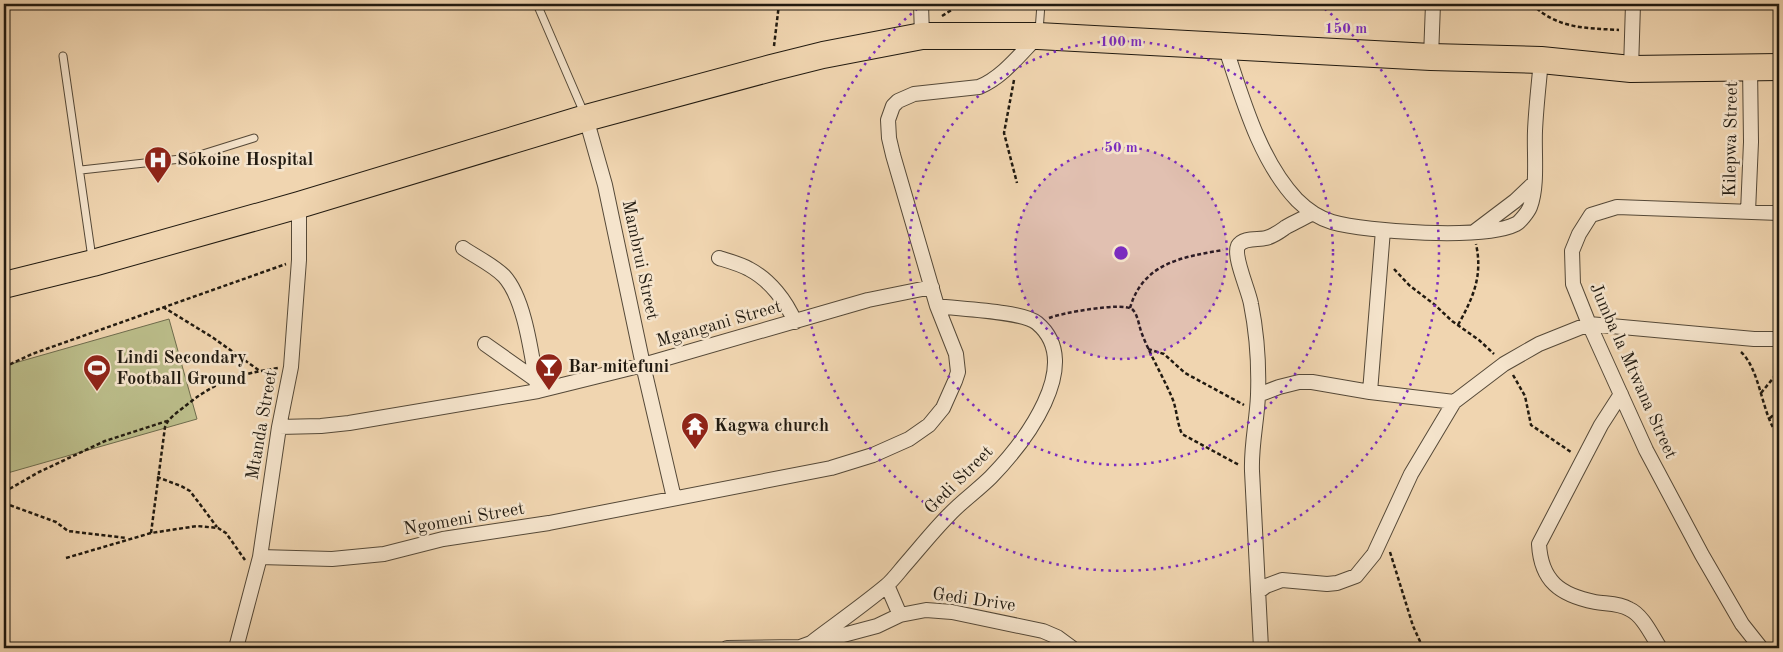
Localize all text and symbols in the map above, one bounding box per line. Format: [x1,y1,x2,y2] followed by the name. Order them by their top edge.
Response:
[1325,22,1367,37] text: 150 m
[1100,35,1142,50] text: 100 m
[1721,81,1741,197] street label: Kilepwa Street
[1104,141,1138,156] text: 50 m
[143,145,173,184] hospital icon: Sokoine Hospital
[177,151,314,169] place label: Sokoine Hospital
[619,198,661,322] street label: Mambrui Street
[1112,244,1130,262] centre of rings
[1586,280,1680,462] street label: Jumba la Mtwana Street
[654,298,784,350] street label: Mgangani Street
[116,349,247,388] place label: Lindi Secondary Football Ground
[534,352,564,391] bar icon: Bar mitefuni
[82,353,112,392] sports icon: Lindi Secondary Football Ground
[568,358,669,376] place label: Bar mitefuni
[243,369,281,481] street label: Mtanda Street
[680,411,710,450] temple icon: Kagwa church
[714,417,829,435] place label: Kagwa church
[921,442,997,518] street label: Gedi Street
[402,500,526,538] street label: Ngomeni Street
[931,585,1017,615] street label: Gedi Drive

